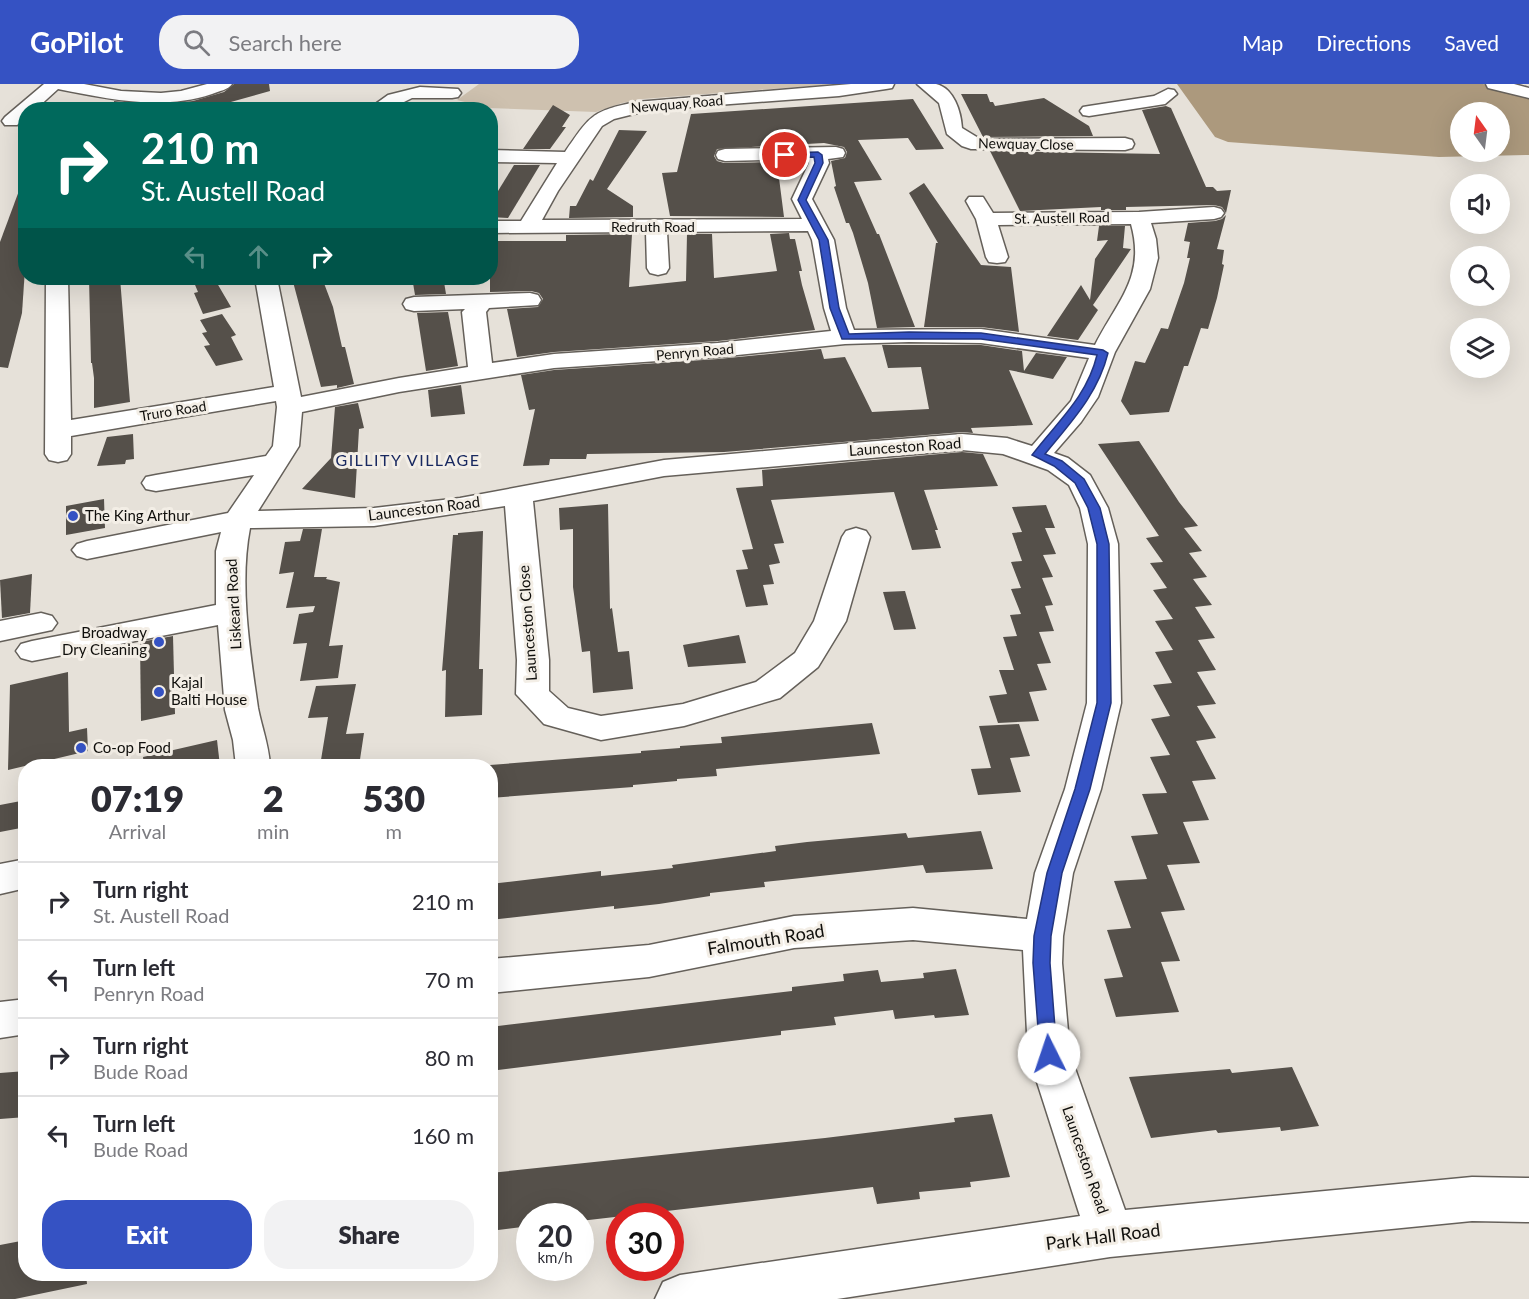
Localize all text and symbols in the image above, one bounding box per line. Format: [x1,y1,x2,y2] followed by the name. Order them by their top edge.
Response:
[159,15,579,69] search box
[30,25,123,59] text: GoPilot
[180,26,213,59] icon: search
[228,29,342,56] text: Search here
[1242,30,1283,55] text: Map
[1316,30,1411,55] text: Directions
[1444,30,1499,55] text: Saved
[630,91,724,116] street label: Newquay Road
[1450,102,1510,162] north arrow
[1450,102,1510,378] map controls
[141,123,259,173] text: 210 m
[42,126,120,204] icon: right
[759,129,810,180] pin
[978,134,1074,153] street label: Newquay Close
[768,138,801,171] icon: arrive
[141,174,325,207] text: St. Austell Road
[1450,174,1510,234] button: sound
[1014,208,1110,227] street label: St. Austell Road
[611,218,695,235] street label: Redruth Road
[179,240,212,273] icon: left
[242,240,275,273] icon: ahead
[305,240,338,273] icon: right
[1450,246,1510,306] button: search
[1450,318,1510,378] button: layers
[655,340,735,363] street label: Penryn Road
[138,397,207,424] street label: Truro Road
[848,433,962,459] street label: Launceston Road
[335,450,481,469] district label: GILLITY VILLAGE
[367,492,481,524] street label: Launceston Road
[85,506,191,524] place label: The King Arthur
[66,509,80,523] marker: The King Arthur
[222,558,244,650] street label: Liskeard Road
[514,565,540,681] street label: Launceston Close
[62,623,147,658] place label: Broadway Dry Cleaning
[152,635,166,649] marker: Broadway Dry Cleaning
[171,673,247,708] place label: Kajal Balti House
[152,685,166,699] marker: Kajal Balti House
[93,738,171,756] place label: Co-op Food
[74,741,88,755] marker: Co-op Food
[91,776,184,820] text: 07:19
[263,776,284,820] text: 2
[362,776,425,820] text: 530
[109,819,166,843] text: Arrival
[257,819,289,843] text: min
[385,819,402,843] text: m
[93,876,188,903] text: Turn right
[42,885,75,918] icon: right
[412,888,474,915] text: 210 m
[93,903,229,927] text: St. Austell Road
[706,919,826,959] street label: Falmouth Road
[93,954,175,981] text: Turn left
[42,963,75,996] icon: left
[425,966,474,993] text: 70 m
[93,981,204,1005] text: Penryn Road
[1017,1022,1081,1086] position arrow
[93,1032,188,1059] text: Turn right
[42,1041,75,1074] icon: right
[425,1044,474,1071] text: 80 m
[93,1059,188,1083] text: Bude Road
[1059,1103,1113,1216] street label: Launceston Road
[93,1110,175,1137] text: Turn left
[42,1119,75,1152] icon: left
[412,1122,474,1149] text: 160 m
[93,1137,188,1161] text: Bude Road
[42,1200,252,1269] button: Exit
[264,1200,474,1269] button: Share
[606,1203,684,1281] speed limit sign: 30
[538,1217,572,1253] text: 20
[1044,1218,1161,1254] street label: Park Hall Road
[537,1248,573,1266] text: km/h

